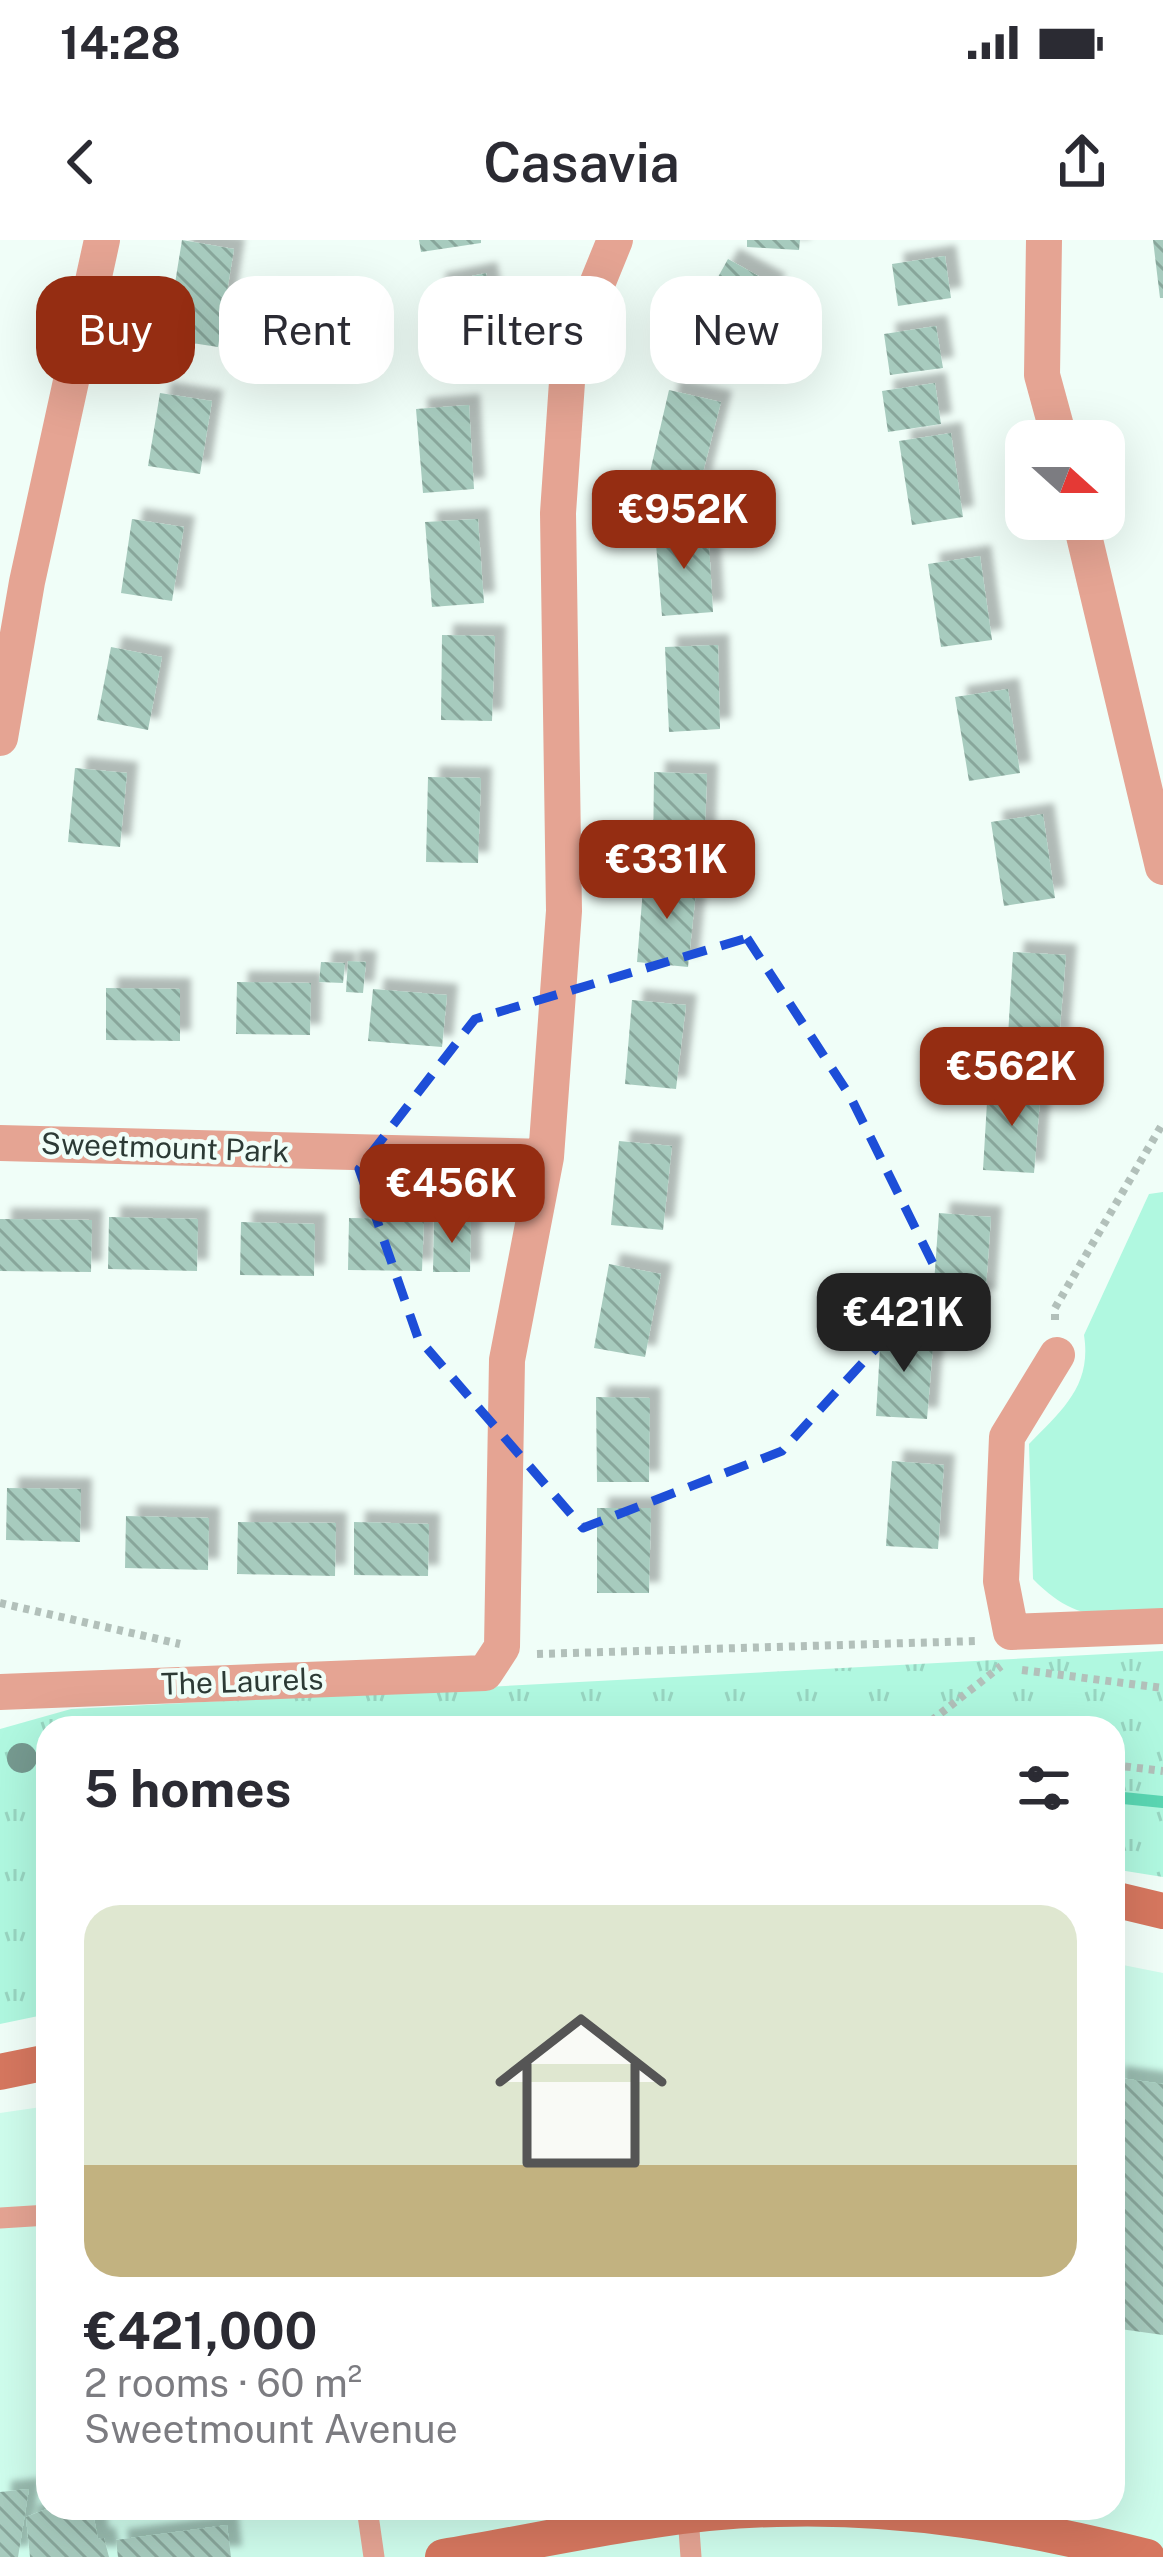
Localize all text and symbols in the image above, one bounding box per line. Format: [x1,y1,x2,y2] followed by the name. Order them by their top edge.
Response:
[60,16,181,69] text: 14:28
[48,129,114,195] icon: back
[1049,129,1115,195] icon: share
[483,131,680,194] text: Casavia
[36,276,195,384] chip: Buy
[219,276,394,384] chip: Rent
[418,276,626,384] chip: Filters
[650,276,822,384] chip: New
[1005,420,1125,540] north arrow
[1005,420,1125,540] map controls
[600,470,768,572] pin: €952K
[619,486,749,532] text: €952K
[583,820,751,922] pin: €331K
[606,836,728,882] text: €331K
[928,1027,1096,1129] pin: €562K
[947,1043,1077,1089] text: €562K
[40,1125,290,1169] street label: Sweetmount Park
[368,1144,536,1246] pin: €456K
[387,1160,517,1206] text: €456K
[820,1273,988,1375] pin: €421K
[844,1289,964,1335] text: €421K
[160,1660,324,1702] street label: The Laurels
[1011,1755,1077,1821] icon: filters
[84,1759,291,1818] text: 5 homes
[473,1983,689,2199] icon: home
[84,2301,317,2360] text: €421,000
[84,2360,362,2406] text: 2 rooms · 60 m²
[84,2406,458,2452] text: Sweetmount Avenue

